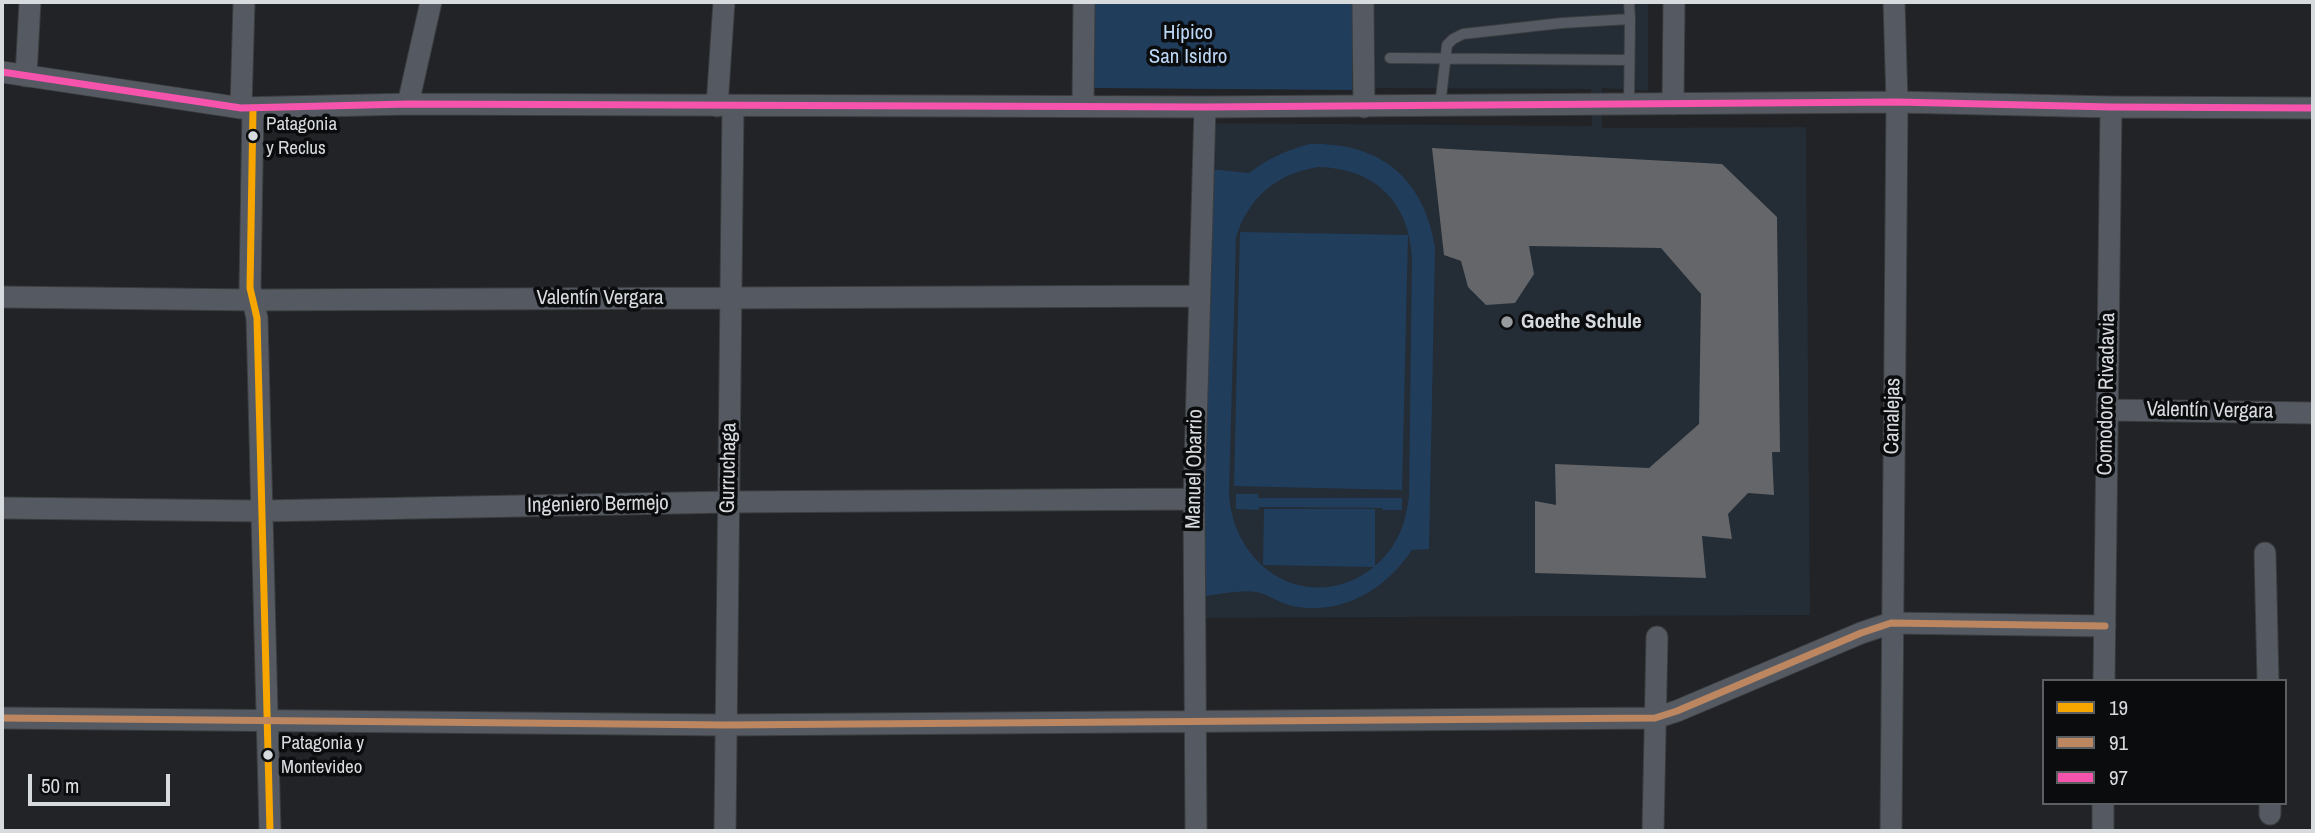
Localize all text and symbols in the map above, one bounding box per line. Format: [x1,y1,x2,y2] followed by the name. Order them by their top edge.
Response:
[1149,20,1227,70] park label: Hípico San Isidro
[266,114,337,158] place label: Patagonia y Reclus
[246,129,260,143] marker: Patagonia y Reclus
[536,285,664,311] street label: Valentín Vergara
[1521,309,1642,335] place label: Goethe Schule
[2093,312,2121,476] street label: Comodoro Rivadavia
[1499,314,1515,330] marker: Goethe Schule
[1880,378,1906,454] street label: Canalejas
[2146,397,2274,425] street label: Valentín Vergara
[1181,409,1209,529] street label: Manuel Obarrio
[716,422,742,514] street label: Gurruchaga
[527,491,669,519] street label: Ingeniero Bermejo
[2042,679,2287,805] legend
[2109,693,2128,722] text: 19
[2109,728,2128,757] text: 91
[281,733,364,777] place label: Patagonia y Montevideo
[261,748,275,762] marker: Patagonia y Montevideo
[32,760,173,804] scale bar
[2109,763,2128,792] text: 97
[41,771,79,800] text: 50 m

